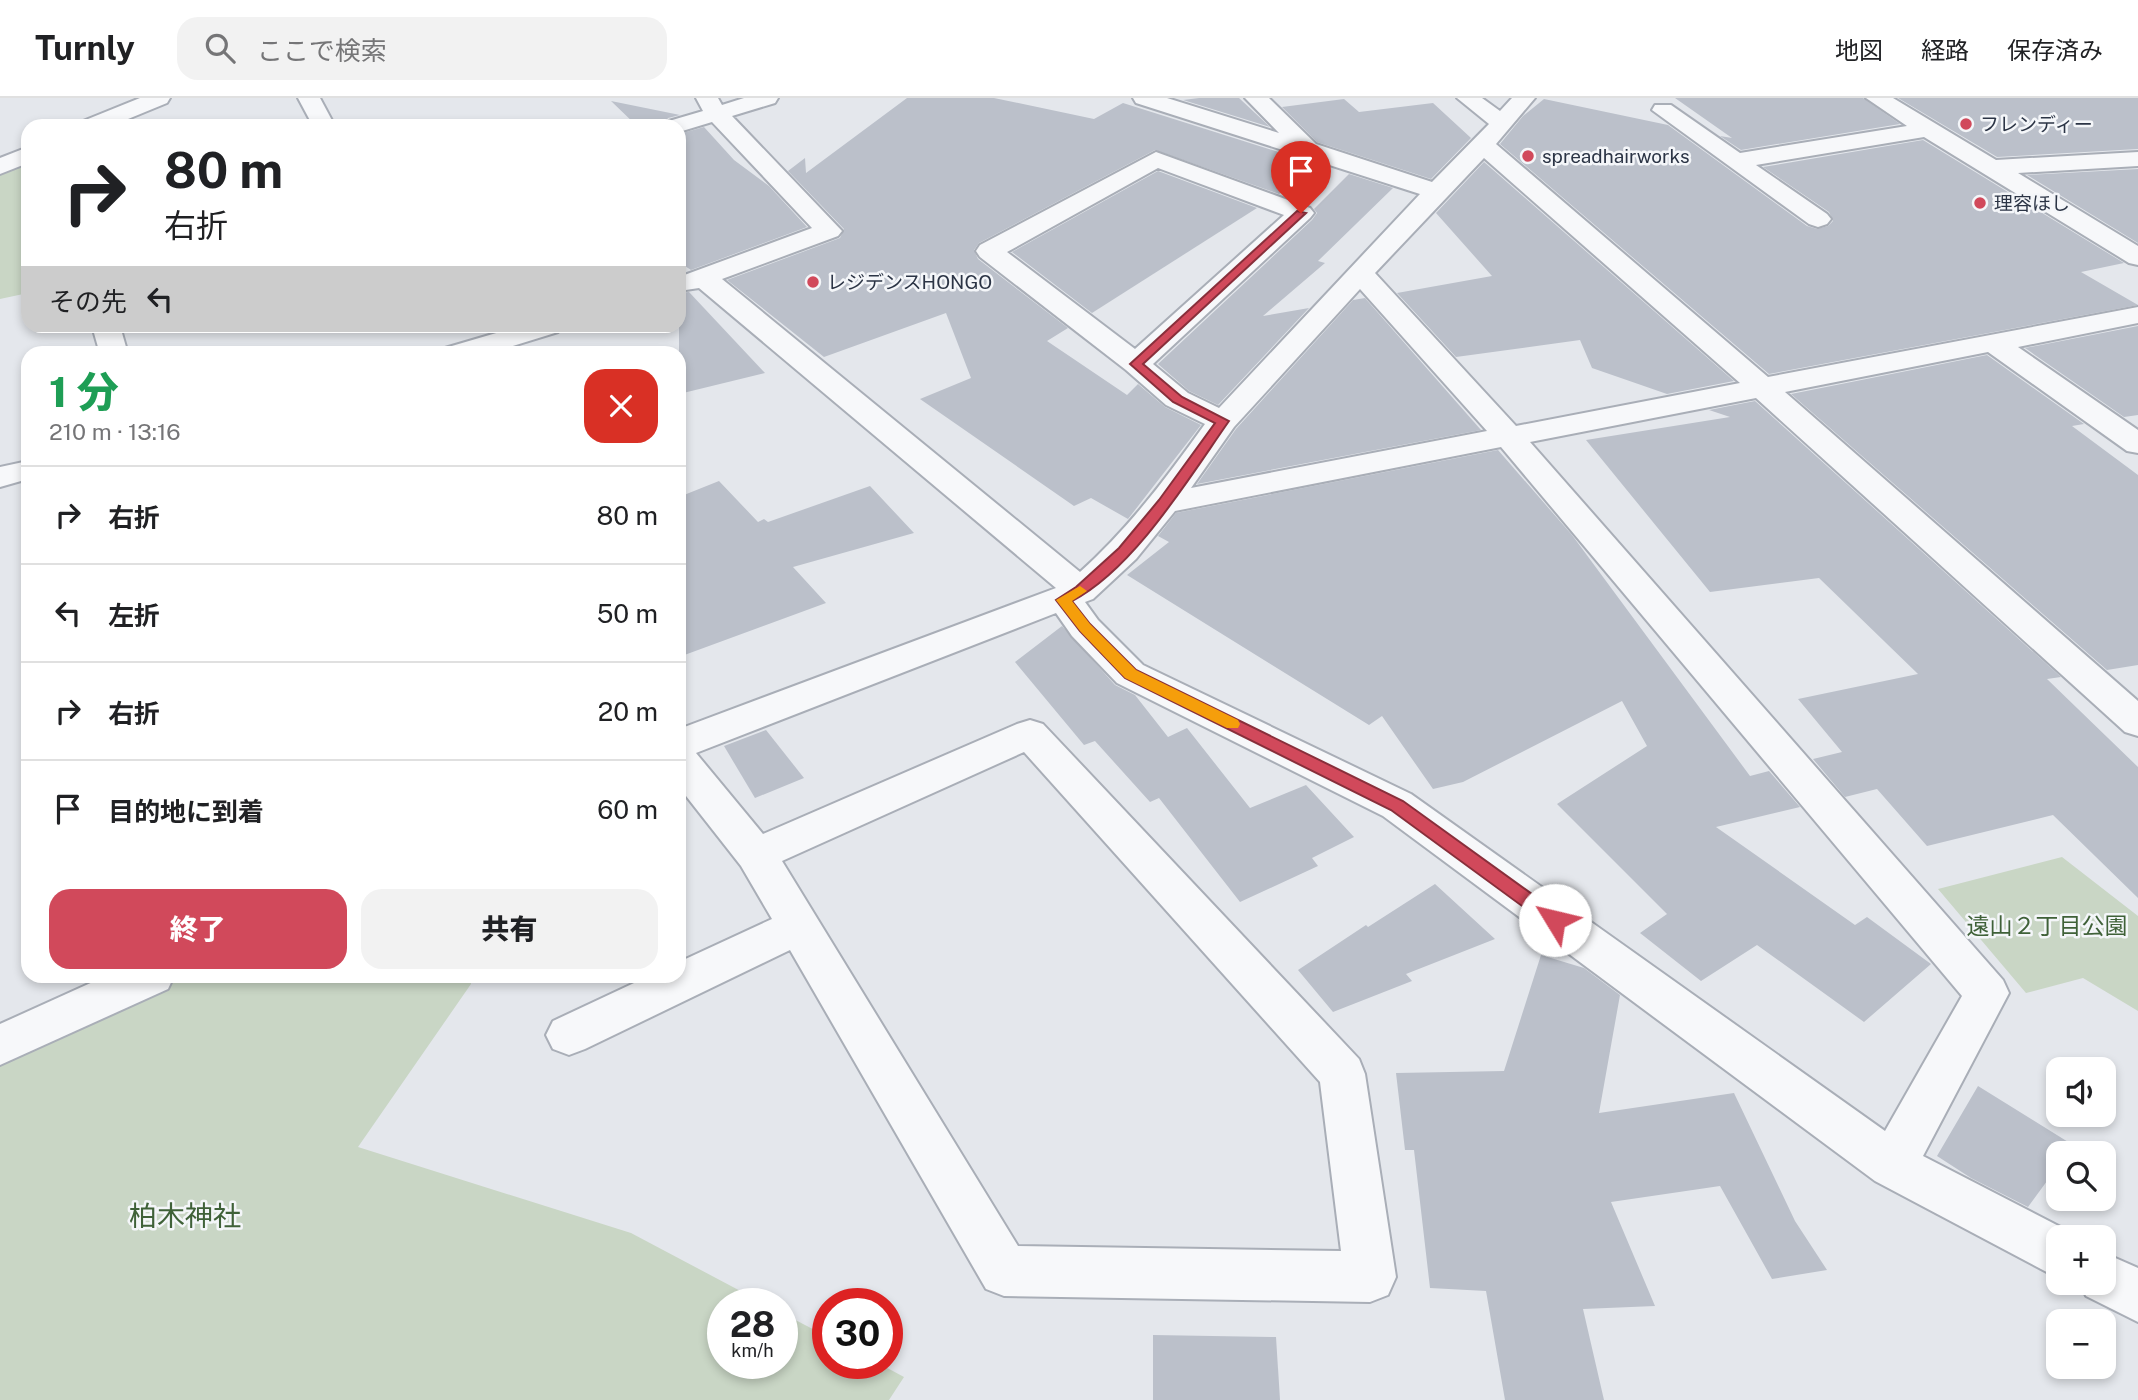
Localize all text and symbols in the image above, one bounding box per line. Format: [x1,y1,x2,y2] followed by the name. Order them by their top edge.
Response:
[177,17,667,80] search box
[35,29,135,67] text: Turnly
[201,29,239,67] icon: search
[257,35,387,66] text: ここで検索
[1835,36,1883,64] text: 地図
[1921,36,1969,64] text: 経路
[2007,36,2103,64] text: 保存済み
[1980,113,2093,135] place label: フレンディー
[1958,116,1974,132] marker: フレンディー
[164,141,283,199] text: 80 m
[1271,141,1331,213] pin
[1542,145,1690,167] place label: spreadhairworks
[49,147,140,238] icon: right
[1520,148,1536,164] marker: spreadhairworks
[1282,152,1320,190] icon: arrive
[1994,192,2070,214] place label: 理容ほし
[1972,195,1988,211] marker: 理容ほし
[164,207,228,244] text: 右折
[827,271,992,293] place label: レジデンスHONGO
[805,274,821,290] marker: レジデンスHONGO
[141,280,179,318] icon: left
[49,286,127,317] text: その先
[49,367,119,416] text: 1 分
[584,369,658,443] button: close
[49,418,181,445] text: 210 m · 13:16
[49,496,87,534] icon: right
[597,500,658,531] text: 80 m
[108,502,160,533] text: 右折
[49,594,87,632] icon: left
[597,598,658,629] text: 50 m
[108,600,160,631] text: 左折
[49,692,87,730] icon: right
[598,696,658,727] text: 20 m
[108,698,160,729] text: 右折
[49,790,87,828] icon: arrive
[597,794,658,825] text: 60 m
[108,796,264,827] text: 目的地に到着
[1518,883,1592,957] position arrow
[49,889,347,969] button: 終了
[361,889,658,969] button: 共有
[1967,912,2128,939] park label: 遠山２丁目公園
[2046,1057,2116,1379] map controls
[2046,1057,2116,1127] button: sound
[2046,1141,2116,1211] button: search
[129,1199,241,1232] park label: 柏木神社
[2046,1225,2116,1295] button: +
[812,1288,903,1379] speed limit sign: 30
[730,1304,775,1345] text: 28
[2046,1309,2116,1379] button: −
[731,1340,774,1361] text: km/h

